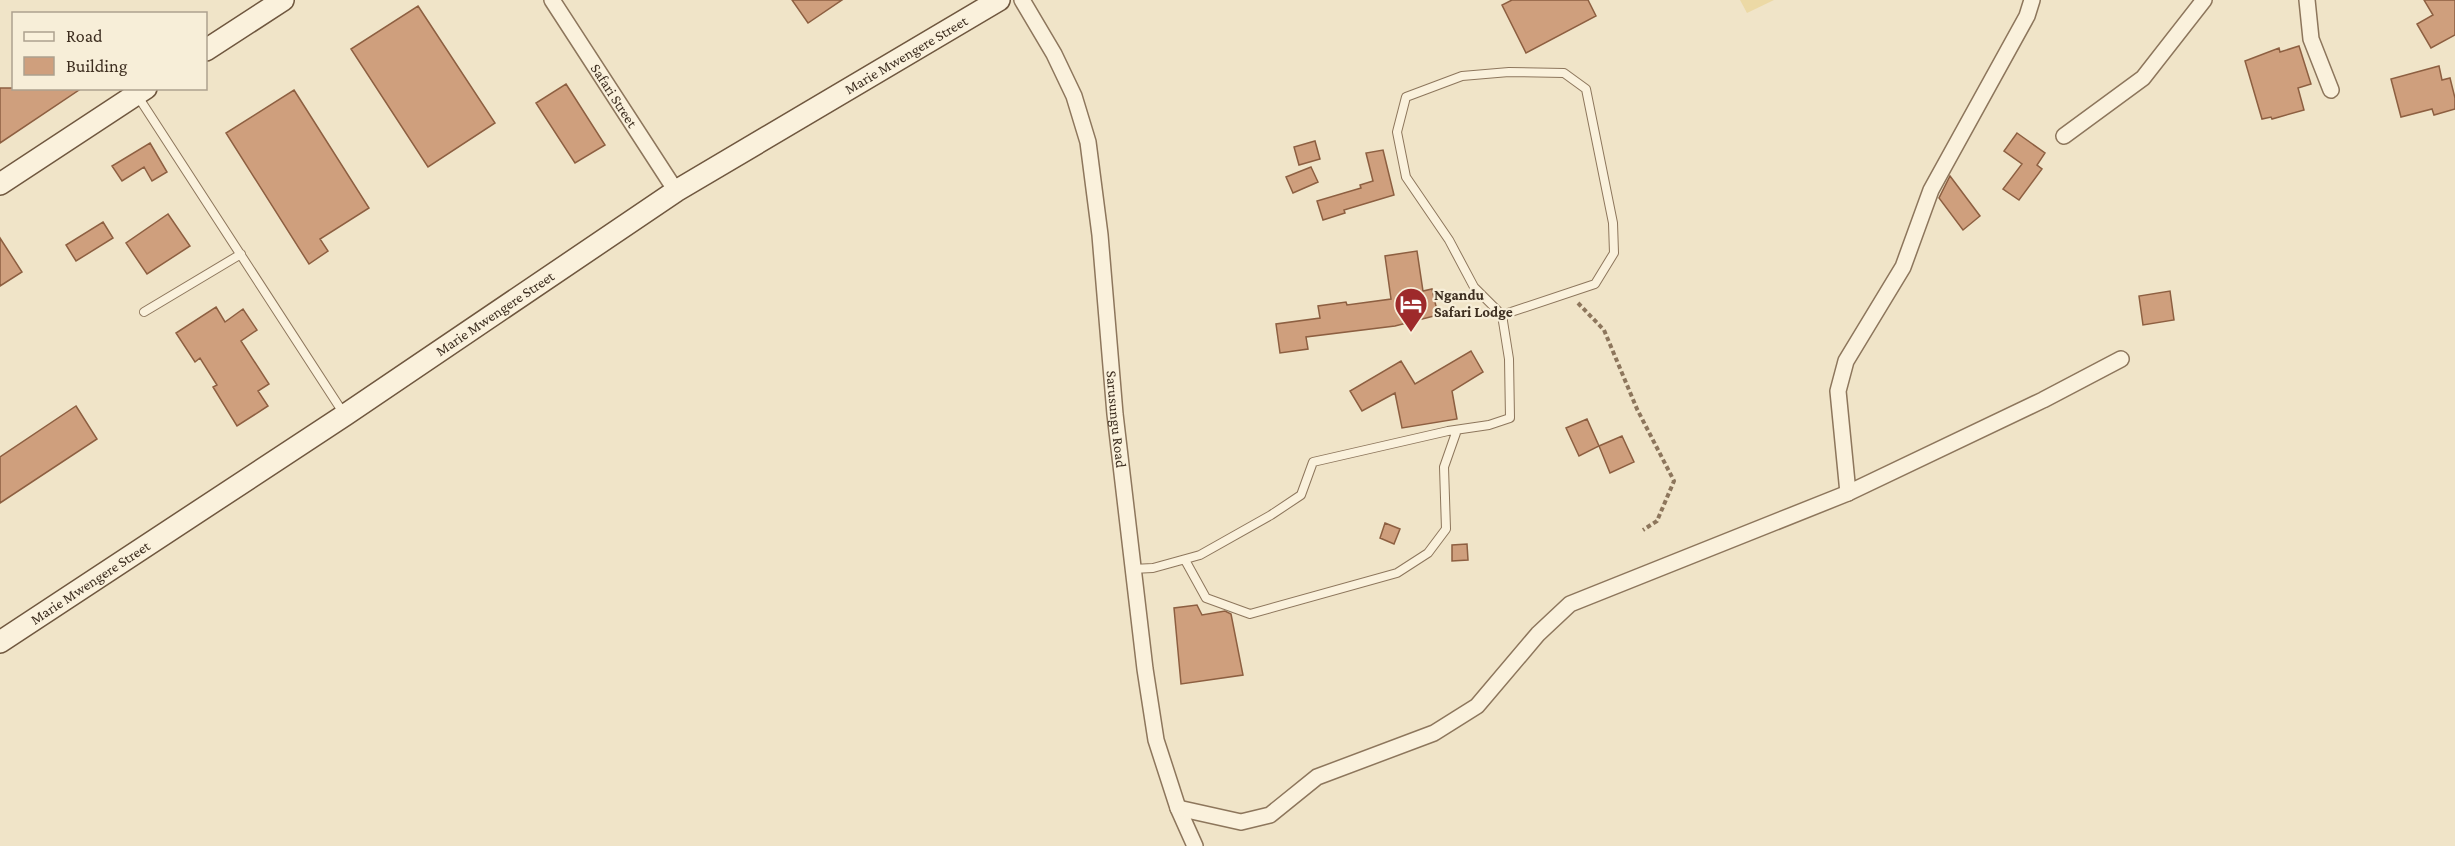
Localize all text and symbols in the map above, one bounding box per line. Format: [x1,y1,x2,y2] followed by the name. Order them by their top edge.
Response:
[12,12,207,90] legend
[842,12,971,97] street label: Marie Mwengere Street
[66,26,103,46] text: Road
[66,56,128,76] text: Building
[588,61,641,131] street label: Safari Street
[433,267,558,359] street label: Marie Mwengere Street
[1393,286,1429,333] hotel icon: Ngandu Safari Lodge
[1434,287,1513,320] place label: Ngandu Safari Lodge
[1103,370,1129,469] street label: Sarusungu Road
[28,537,154,628] street label: Marie Mwengere Street

